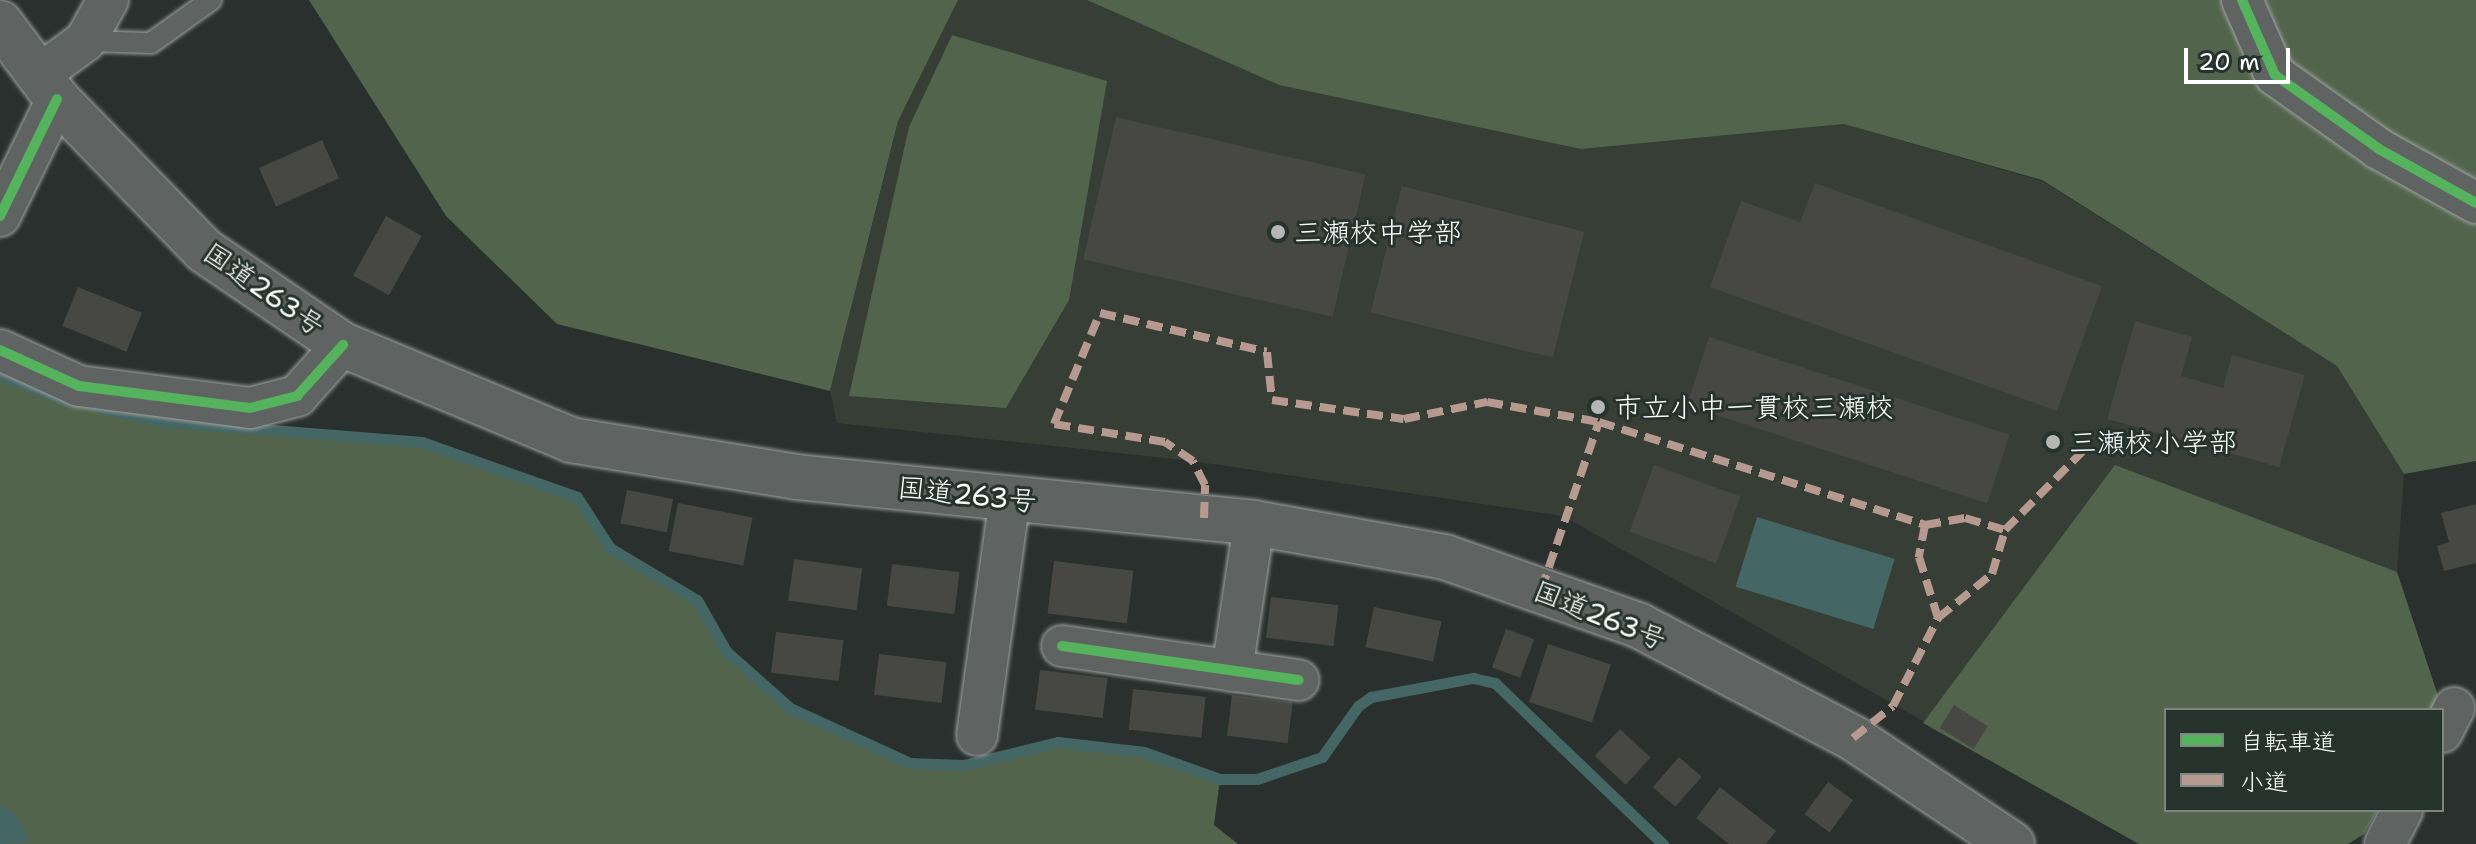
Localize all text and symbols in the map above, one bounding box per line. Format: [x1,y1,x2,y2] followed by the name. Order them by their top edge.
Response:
[2188,32,2294,82] scale bar
[2198,46,2260,78] text: 20 m
[1294,215,1462,249] place label: 三瀬校中学部
[1269,223,1287,241] marker: 三瀬校中学部
[197,235,331,343] street label: 国道263号
[1614,390,1894,424] place label: 市立小中一貫校三瀬校
[1589,398,1607,416] marker: 市立小中一貫校三瀬校
[2069,425,2237,459] place label: 三瀬校小学部
[2044,433,2062,451] marker: 三瀬校小学部
[896,470,1038,518] street label: 国道263号
[1529,573,1671,657] street label: 国道263号
[2164,708,2444,812] legend
[2240,726,2336,758] text: 自転車道
[2240,766,2288,798] text: 小道

